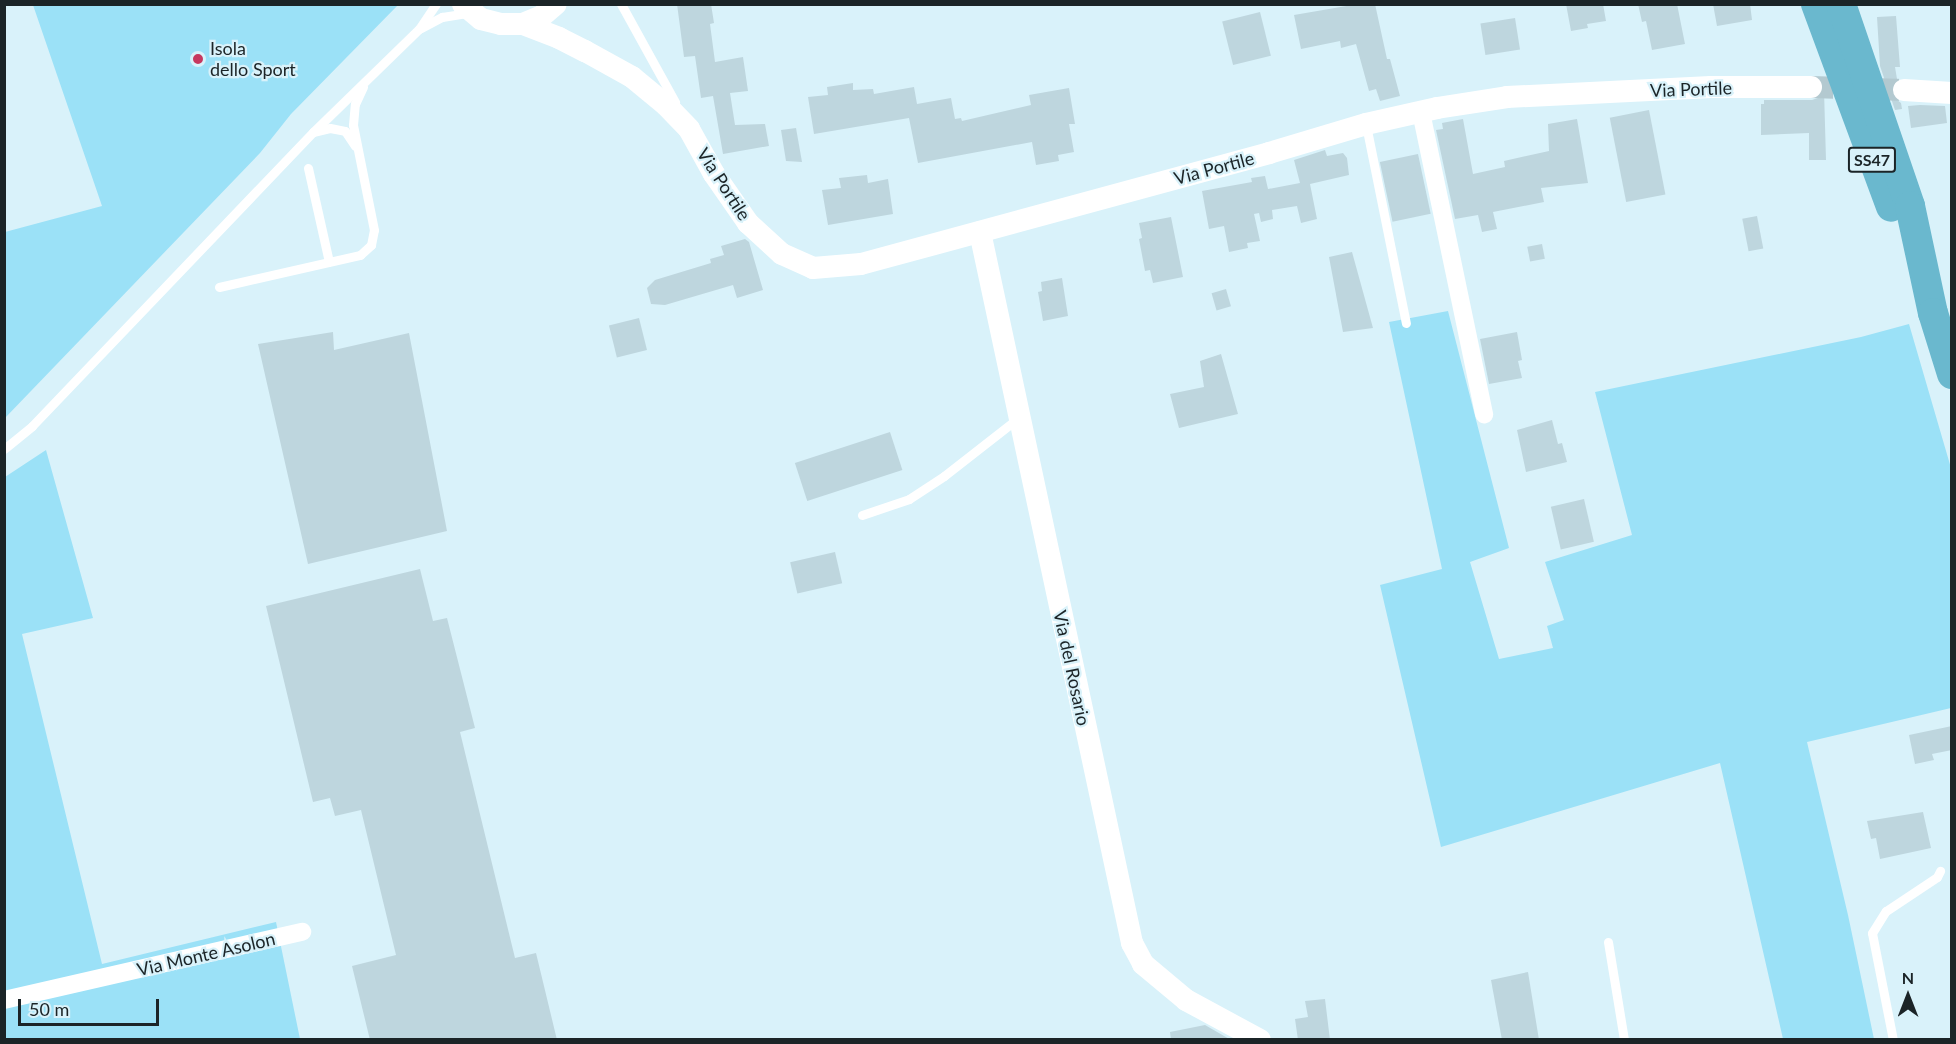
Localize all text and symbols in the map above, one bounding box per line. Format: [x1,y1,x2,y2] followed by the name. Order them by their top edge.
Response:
[210,38,296,80] place label: Isola dello Sport
[191,52,205,66] marker: Isola dello Sport
[1650,77,1732,101] street label: Via Portile
[693,144,755,224] street label: Via Portile
[1172,147,1256,189] street label: Via Portile
[1846,147,1898,173] road number: SS47
[1049,608,1095,728] street label: Via del Rosario
[134,928,278,980] street label: Via Monte Asolon
[1878,966,1938,1026] north arrow
[1902,968,1914,987] text: N
[21,987,162,1025] scale bar
[29,998,69,1020] text: 50 m

